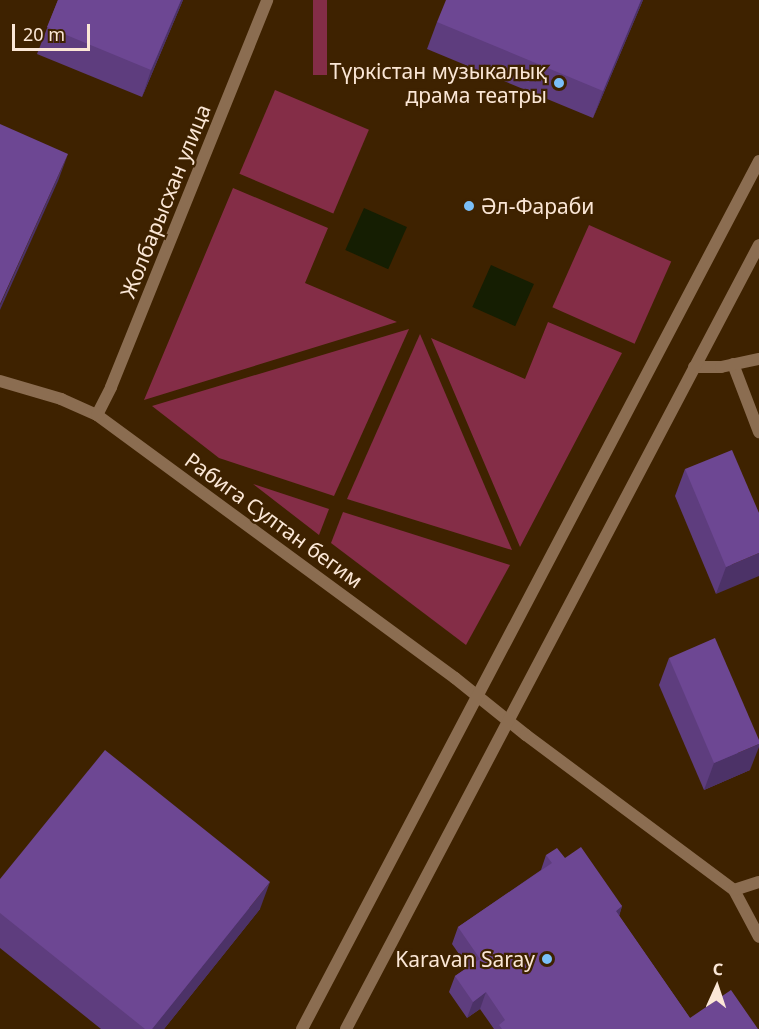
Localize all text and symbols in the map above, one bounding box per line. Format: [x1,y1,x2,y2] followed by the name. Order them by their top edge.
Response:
[15,12,93,50] scale bar
[23,22,65,46] text: 20 m
[330,58,547,108] place label: Түркістан музыкалық драма театры
[552,76,566,90] marker: Түркістан музыкалық драма театры
[115,101,215,301] street label: Жолбарысхан улица
[481,193,594,219] place label: Әл-Фараби
[462,199,476,213] marker: Әл-Фараби
[180,447,368,593] street label: Рабига Султан бегим
[395,946,535,972] place label: Karavan Saray
[540,952,554,966] marker: Karavan Saray
[687,957,747,1017] north arrow
[712,958,724,980] text: С

